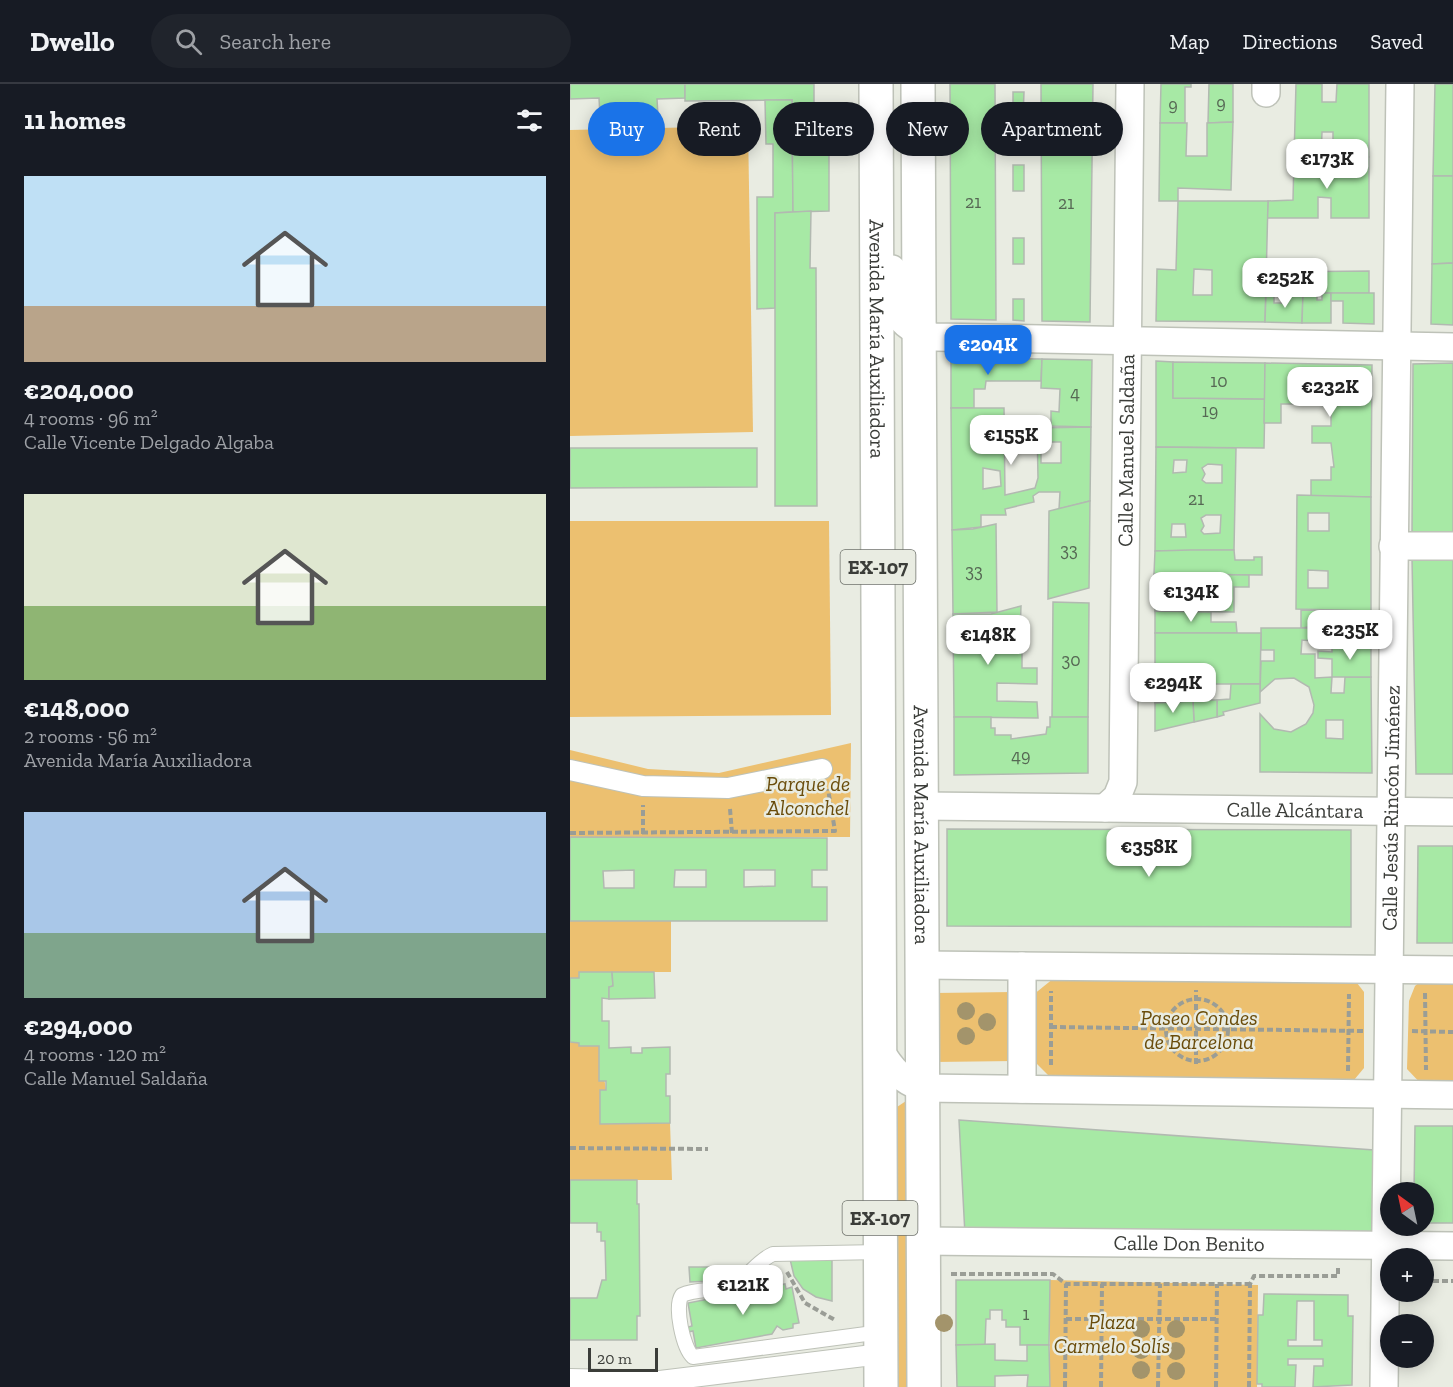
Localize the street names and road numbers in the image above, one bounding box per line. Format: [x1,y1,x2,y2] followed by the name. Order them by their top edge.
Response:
[865,219,890,459] street label: Avenida María Auxiliadora
[1112,354,1139,547] street label: Calle Manuel Saldaña
[840,550,916,584] road number: EX-107
[1377,685,1405,931] street label: Calle Jesús Rincón Jiménez
[909,705,935,945] street label: Avenida María Auxiliadora
[1226,796,1364,823] street label: Calle Alcántara
[842,1201,918,1235] road number: EX-107
[1113,1230,1265,1256] street label: Calle Don Benito

